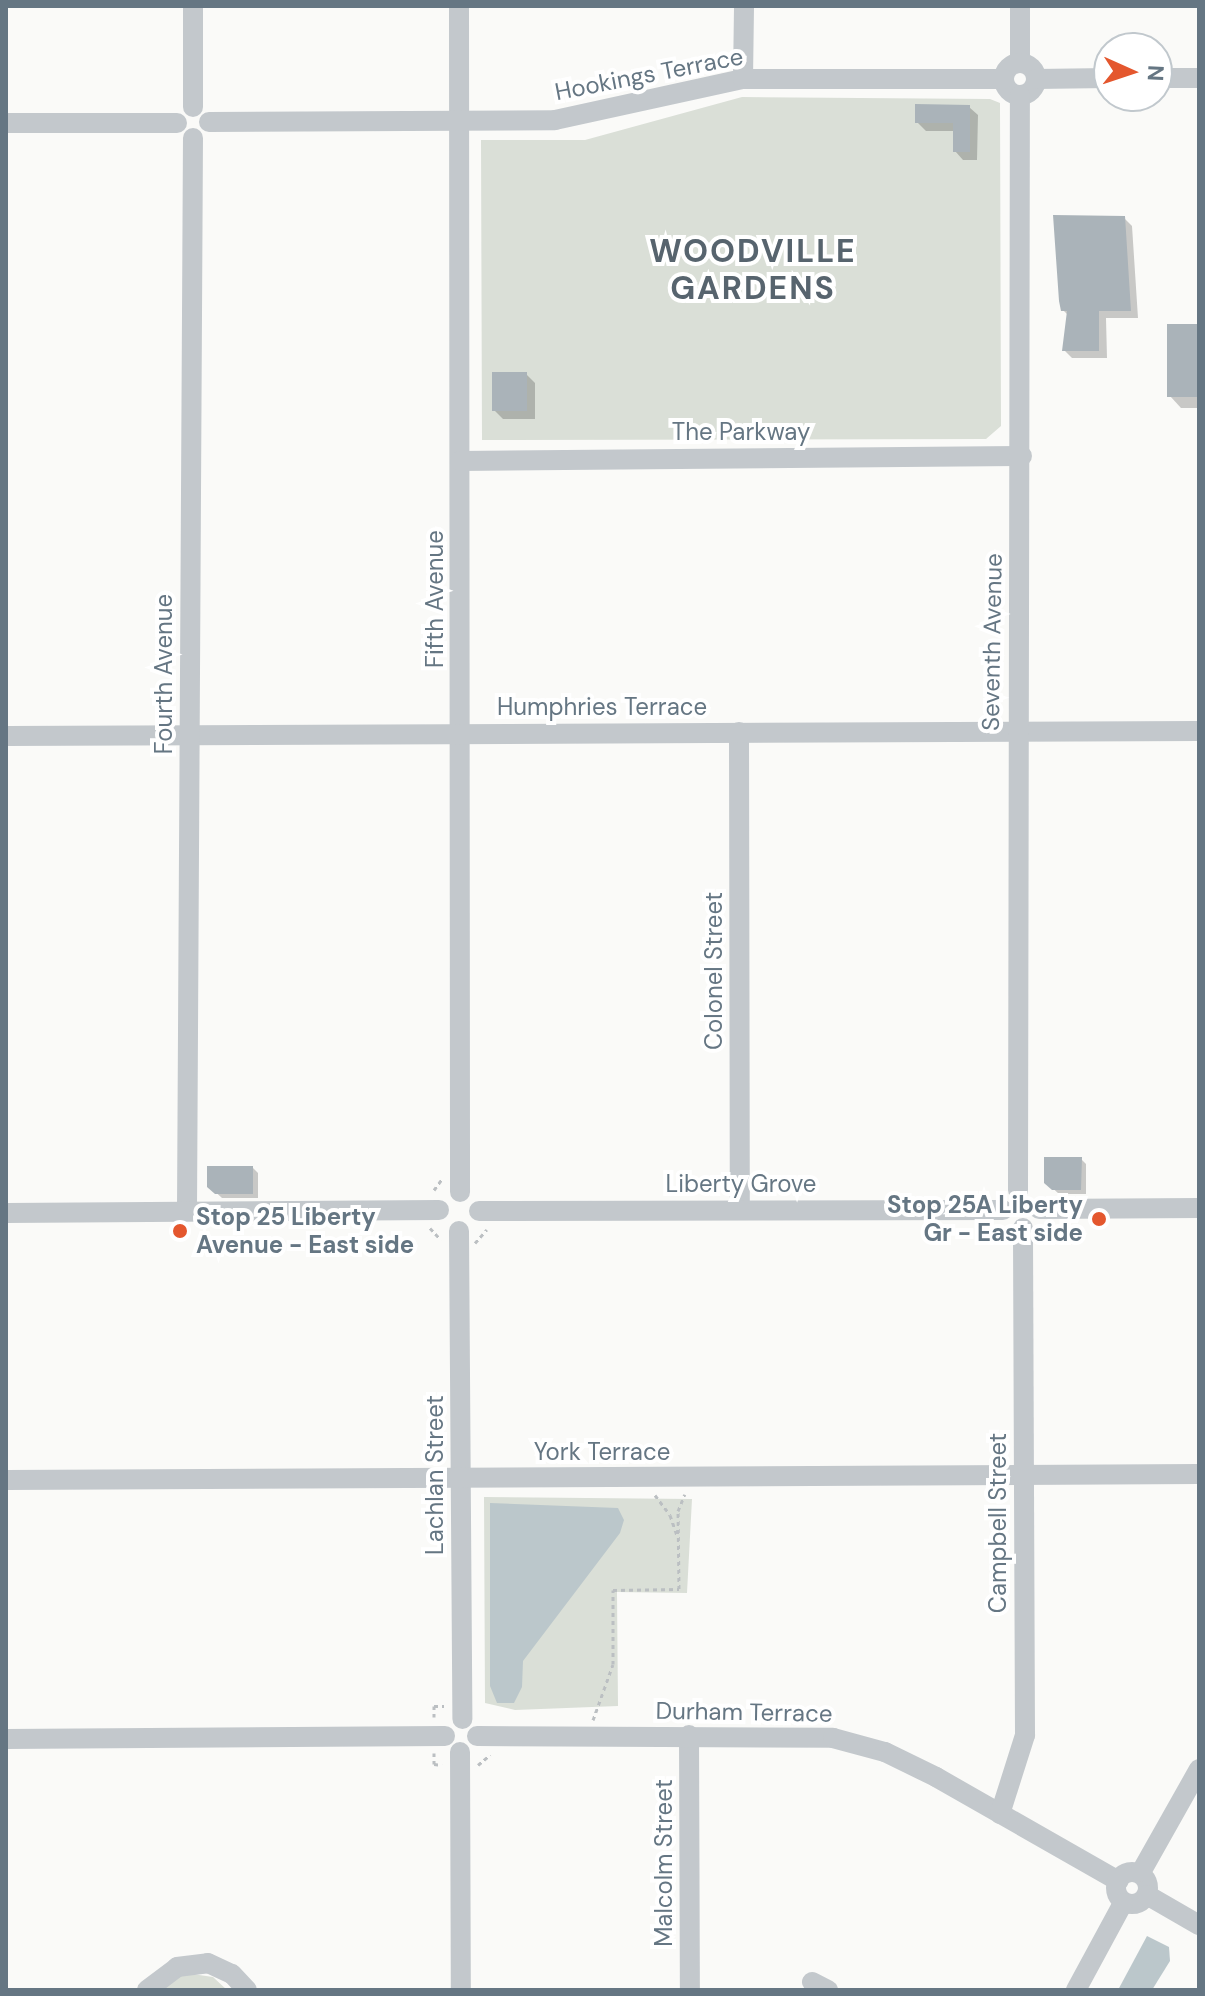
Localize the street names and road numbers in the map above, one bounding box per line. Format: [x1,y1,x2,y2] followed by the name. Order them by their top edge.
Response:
[552,42,746,106] street label: Hookings Terrace
[672,418,810,446] street label: The Parkway
[421,530,449,668] street label: Fifth Avenue
[976,553,1008,731] street label: Seventh Avenue
[150,594,178,754] street label: Fourth Avenue
[497,693,707,721] street label: Humphries Terrace
[700,892,728,1050] street label: Colonel Street
[665,1170,817,1198] street label: Liberty Grove
[421,1395,449,1555] street label: Lachlan Street
[984,1433,1012,1613] street label: Campbell Street
[534,1438,670,1466] street label: York Terrace
[655,1696,833,1728] street label: Durham Terrace
[650,1779,678,1947] street label: Malcolm Street

